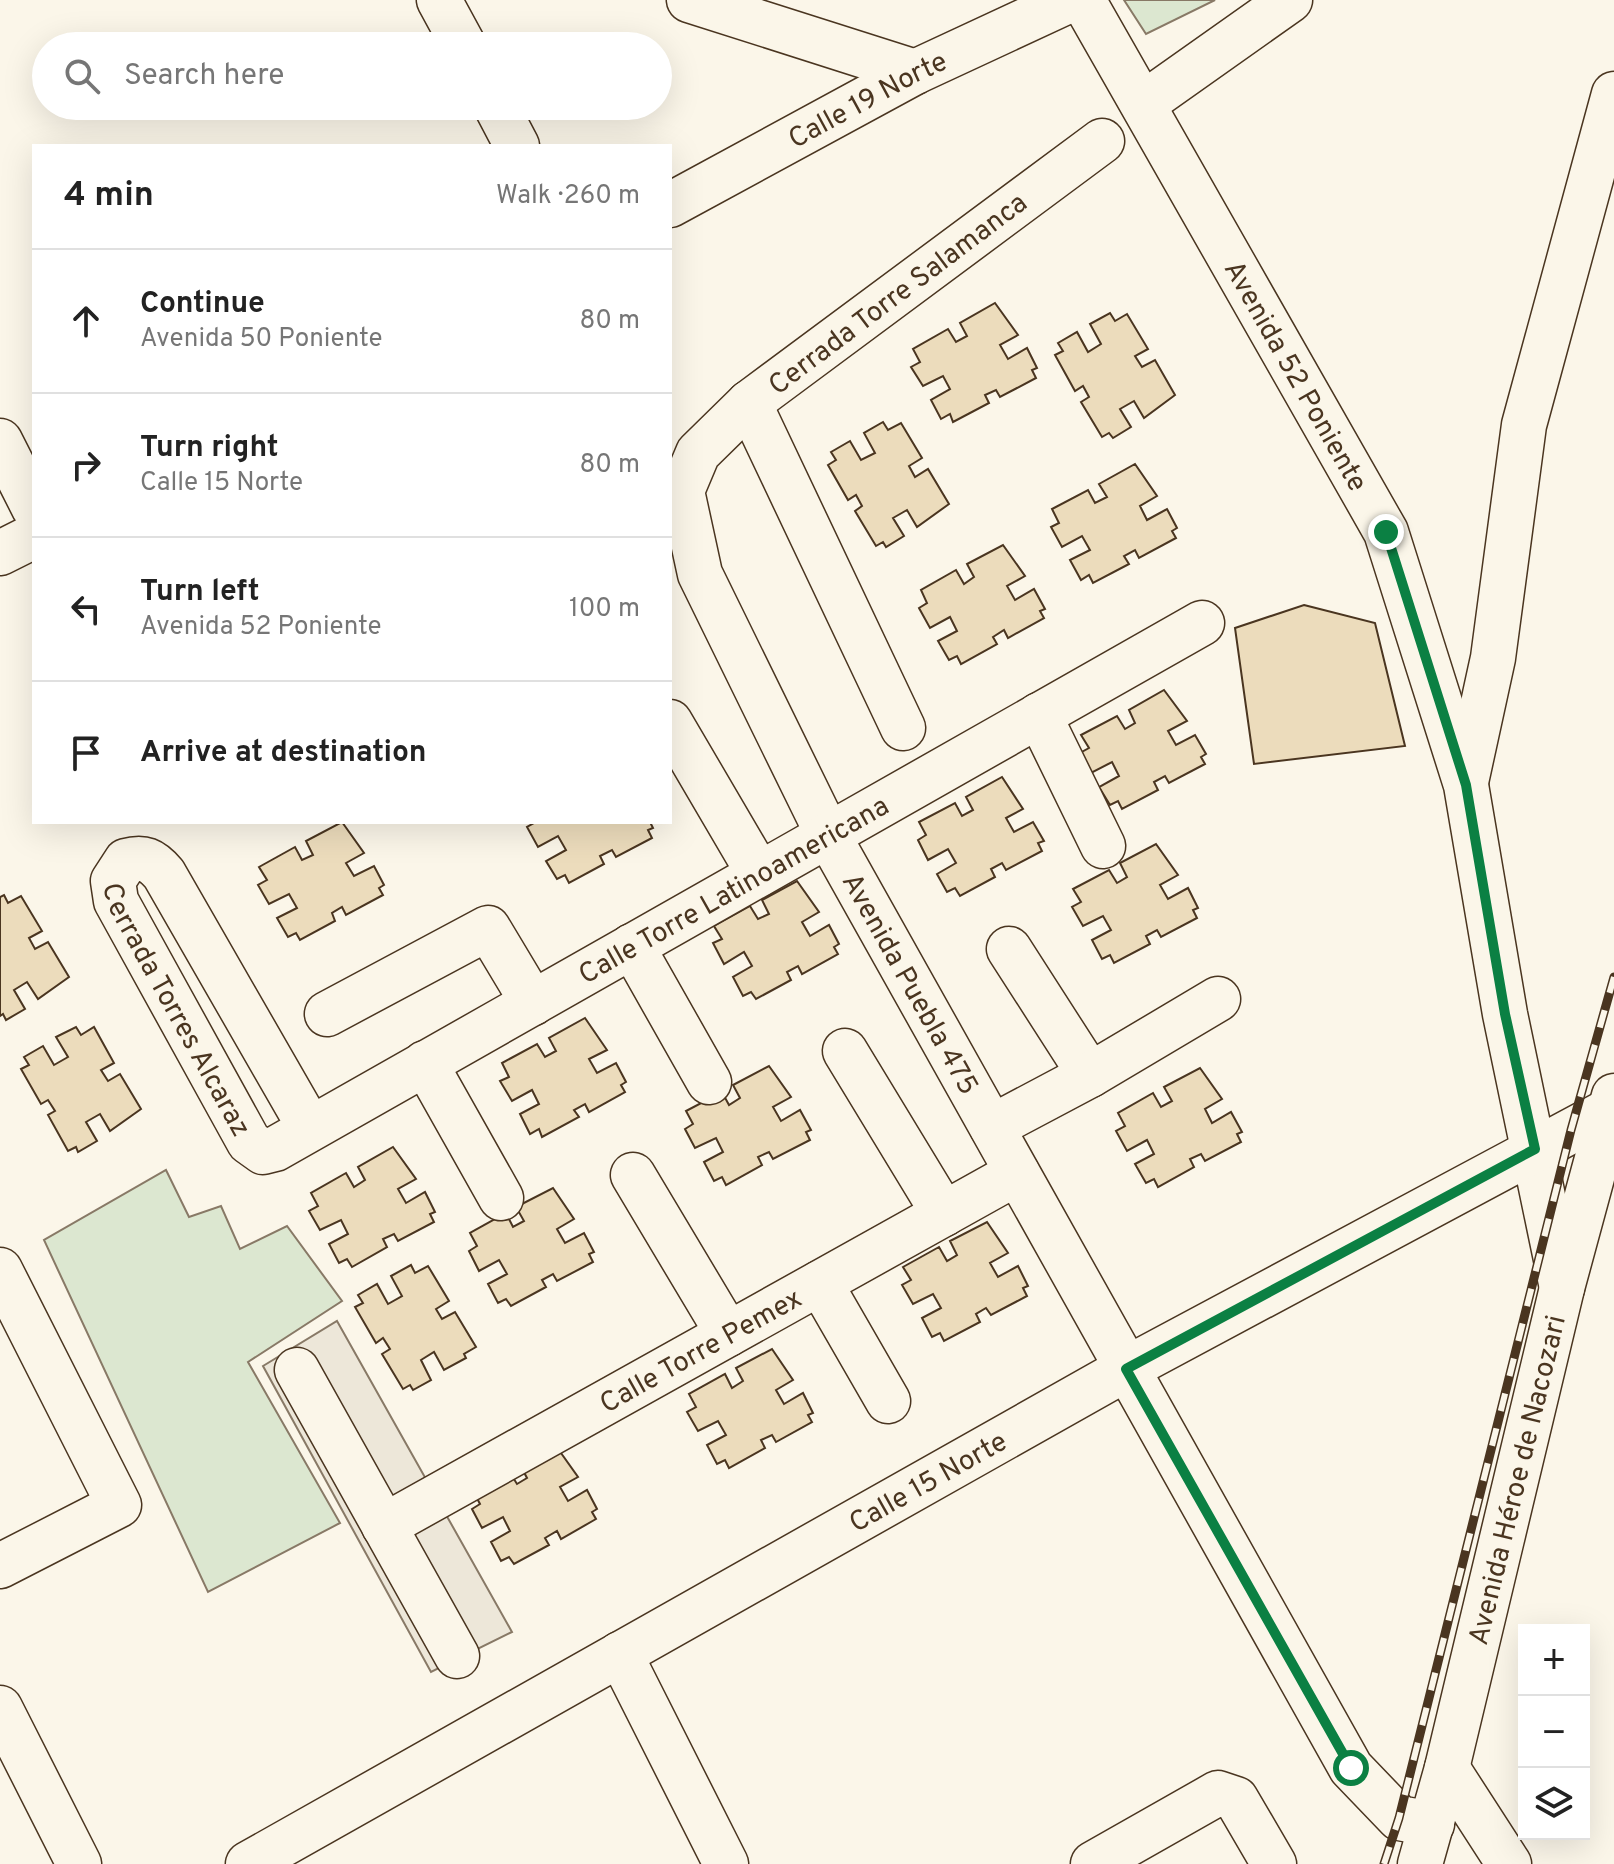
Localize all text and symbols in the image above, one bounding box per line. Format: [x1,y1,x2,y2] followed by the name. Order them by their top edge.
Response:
[32,32,672,120] search box
[783,45,954,158] street label: Calle 19 Norte
[60,54,104,98] icon: search
[124,58,284,95] text: Search here
[64,175,154,218] text: 4 min
[496,180,640,213] text: Walk · 260 m
[762,186,1035,405] street label: Cerrada Torre Salamanca
[1214,255,1374,499] street label: Avenida 52 Poniente
[140,286,265,323] text: Continue
[64,299,108,343] icon: ahead
[580,305,640,338] text: 80 m
[140,323,382,356] text: Avenida 50 Poniente
[140,430,278,467] text: Turn right
[64,443,108,487] icon: right
[580,449,640,482] text: 80 m
[140,467,303,500] text: Calle 15 Norte
[1368,514,1404,550] route end
[140,574,260,611] text: Turn left
[64,587,108,631] icon: left
[569,593,640,626] text: 100 m
[140,611,382,644] text: Avenida 52 Poniente
[64,731,108,775] icon: arrive
[140,735,426,772] text: Arrive at destination
[573,789,896,994] street label: Calle Torre Latinoamericana
[832,868,985,1102] street label: Avenida Puebla 475
[92,881,257,1144] street label: Cerrada Torres Alcaraz
[594,1282,809,1423] street label: Calle Torre Pemex
[1462,1312,1576,1649] street label: Avenida Héroe de Nacozari
[844,1425,1014,1542] street label: Calle 15 Norte
[1518,1624,1590,1840] map controls
[1518,1624,1590,1696] button: +
[1518,1696,1590,1768] button: −
[1333,1750,1369,1786] route start
[1518,1768,1590,1840] button: layers

